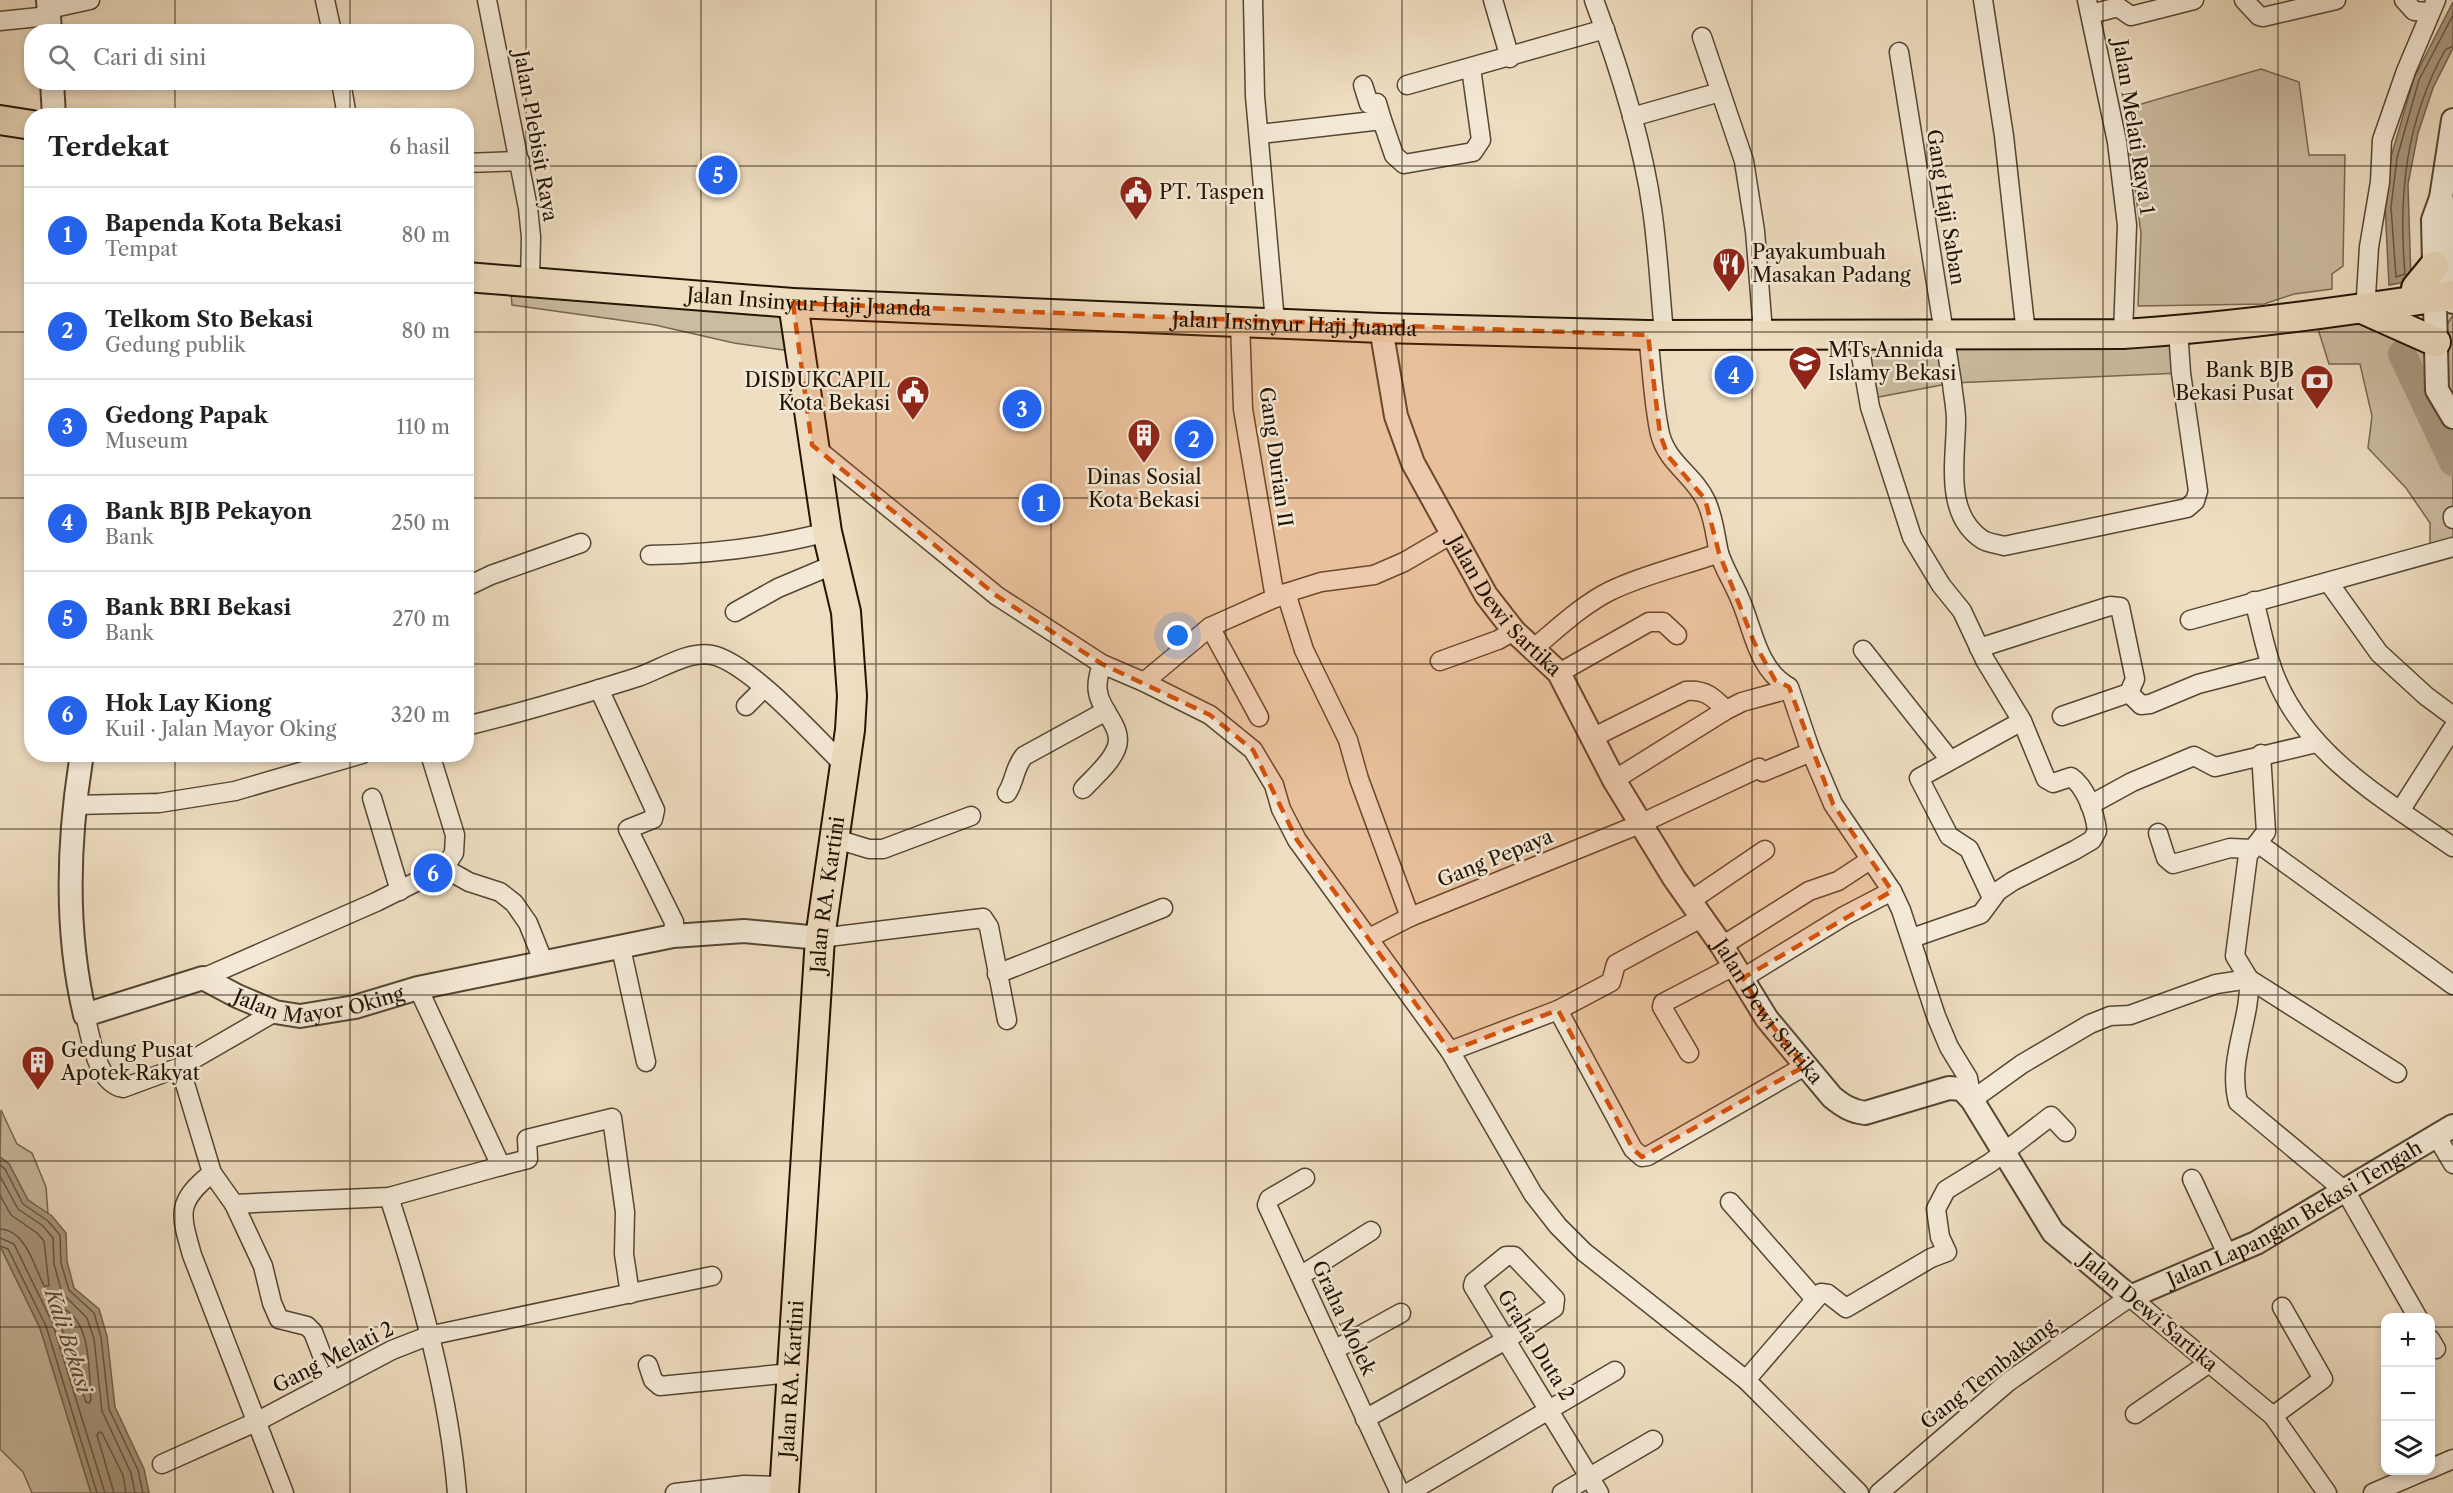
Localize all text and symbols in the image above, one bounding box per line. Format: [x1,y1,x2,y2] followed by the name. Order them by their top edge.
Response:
[24,24,474,90] search box
[2108,35,2160,217] street label: Jalan Melati Raya 1
[45,41,78,74] icon: search
[93,44,206,71] text: Cari di sini
[509,46,563,224] street label: Jalan Plebisit Raya
[1922,127,1970,287] street label: Gang Haji Saban
[48,131,169,163] text: Terdekat
[389,135,450,159] text: 6 hasil
[698,152,738,198] pin: 5
[1118,174,1154,221] public building icon: PT. Taspen
[1159,180,1265,204] place label: PT. Taspen
[105,210,342,237] text: Bapenda Kota Bekasi
[63,223,72,247] text: 1
[402,223,450,247] text: 80 m
[105,237,178,261] text: Tempat
[1752,240,1911,287] place label: Payakumbuah Masakan Padang
[1711,246,1747,293] restaurant icon: Payakumbuah Masakan Padang
[683,282,932,321] street label: Jalan Insinyur Haji Juanda
[105,306,313,333] text: Telkom Sto Bekasi
[1169,307,1418,341] street label: Jalan Insinyur Haji Juanda
[62,319,73,343] text: 2
[402,319,450,343] text: 80 m
[105,333,246,357] text: Gedung publik
[1828,338,1956,385] place label: MTs Annida Islamy Bekasi
[1787,344,1823,391] school or university icon: MTs Annida Islamy Bekasi
[1714,352,1754,398] pin: 4
[2175,358,2294,405] place label: Bank BJB Bekasi Pusat
[2299,363,2335,410] bank icon: Bank BJB Bekasi Pusat
[745,368,890,415] place label: DISDUKCAPIL Kota Bekasi
[895,374,931,421] public building icon: DISDUKCAPIL Kota Bekasi
[1254,385,1298,529] street label: Gang Durian II
[1002,386,1042,432] pin: 3
[105,402,268,429] text: Gedong Papak
[62,415,73,439] text: 3
[397,415,450,439] text: 110 m
[1174,416,1214,462] pin: 2
[1126,417,1162,464] building icon: Dinas Sosial Kota Bekasi
[105,429,188,453] text: Museum
[1087,465,1202,512] place label: Dinas Sosial Kota Bekasi
[1022,480,1060,526] pin: 1
[105,498,312,525] text: Bank BJB Pekayon
[62,511,73,535] text: 4
[391,511,450,535] text: 250 m
[105,525,154,549] text: Bank
[1442,528,1567,681] street label: Jalan Dewi Sartika
[105,594,291,621] text: Bank BRI Bekasi
[62,607,73,631] text: 5
[392,607,450,631] text: 270 m
[105,621,154,645] text: Bank
[1163,621,1192,650] your location
[105,690,271,717] text: Hok Lay Kiong
[62,703,73,727] text: 6
[391,703,450,727] text: 320 m
[105,717,336,741] text: Kuil · Jalan Mayor Oking
[806,815,849,977] street label: Jalan RA. Kartini
[1434,824,1557,892] street label: Gang Pepaya
[414,850,452,896] pin: 6
[1707,932,1828,1089] street label: Jalan Dewi Sartika
[232,978,408,1002] street label: Jalan Mayor Oking
[227,981,407,1028] text: Jalan Mayor Oking
[60,1038,200,1085] place label: Gedung Pusat Apotek Rakyat
[20,1044,56,1091] building icon: Gedung Pusat Apotek Rakyat
[2160,1135,2427,1293] street label: Jalan Lapangan Bekasi Tengah
[2073,1245,2223,1377] street label: Jalan Dewi Sartika
[1307,1257,1382,1380] street label: Graha Molek
[39,1284,98,1398] water label: Kali Bekasi
[1492,1285,1580,1405] street label: Graha Duta 2
[774,1300,808,1462] street label: Jalan RA. Kartini
[2381,1313,2435,1475] map controls
[2381,1313,2435,1367] button: +
[1916,1314,2061,1434] street label: Gang Tembakang
[269,1316,397,1398] street label: Gang Melati 2
[2381,1367,2435,1421] button: −
[2381,1421,2435,1475] button: layers

